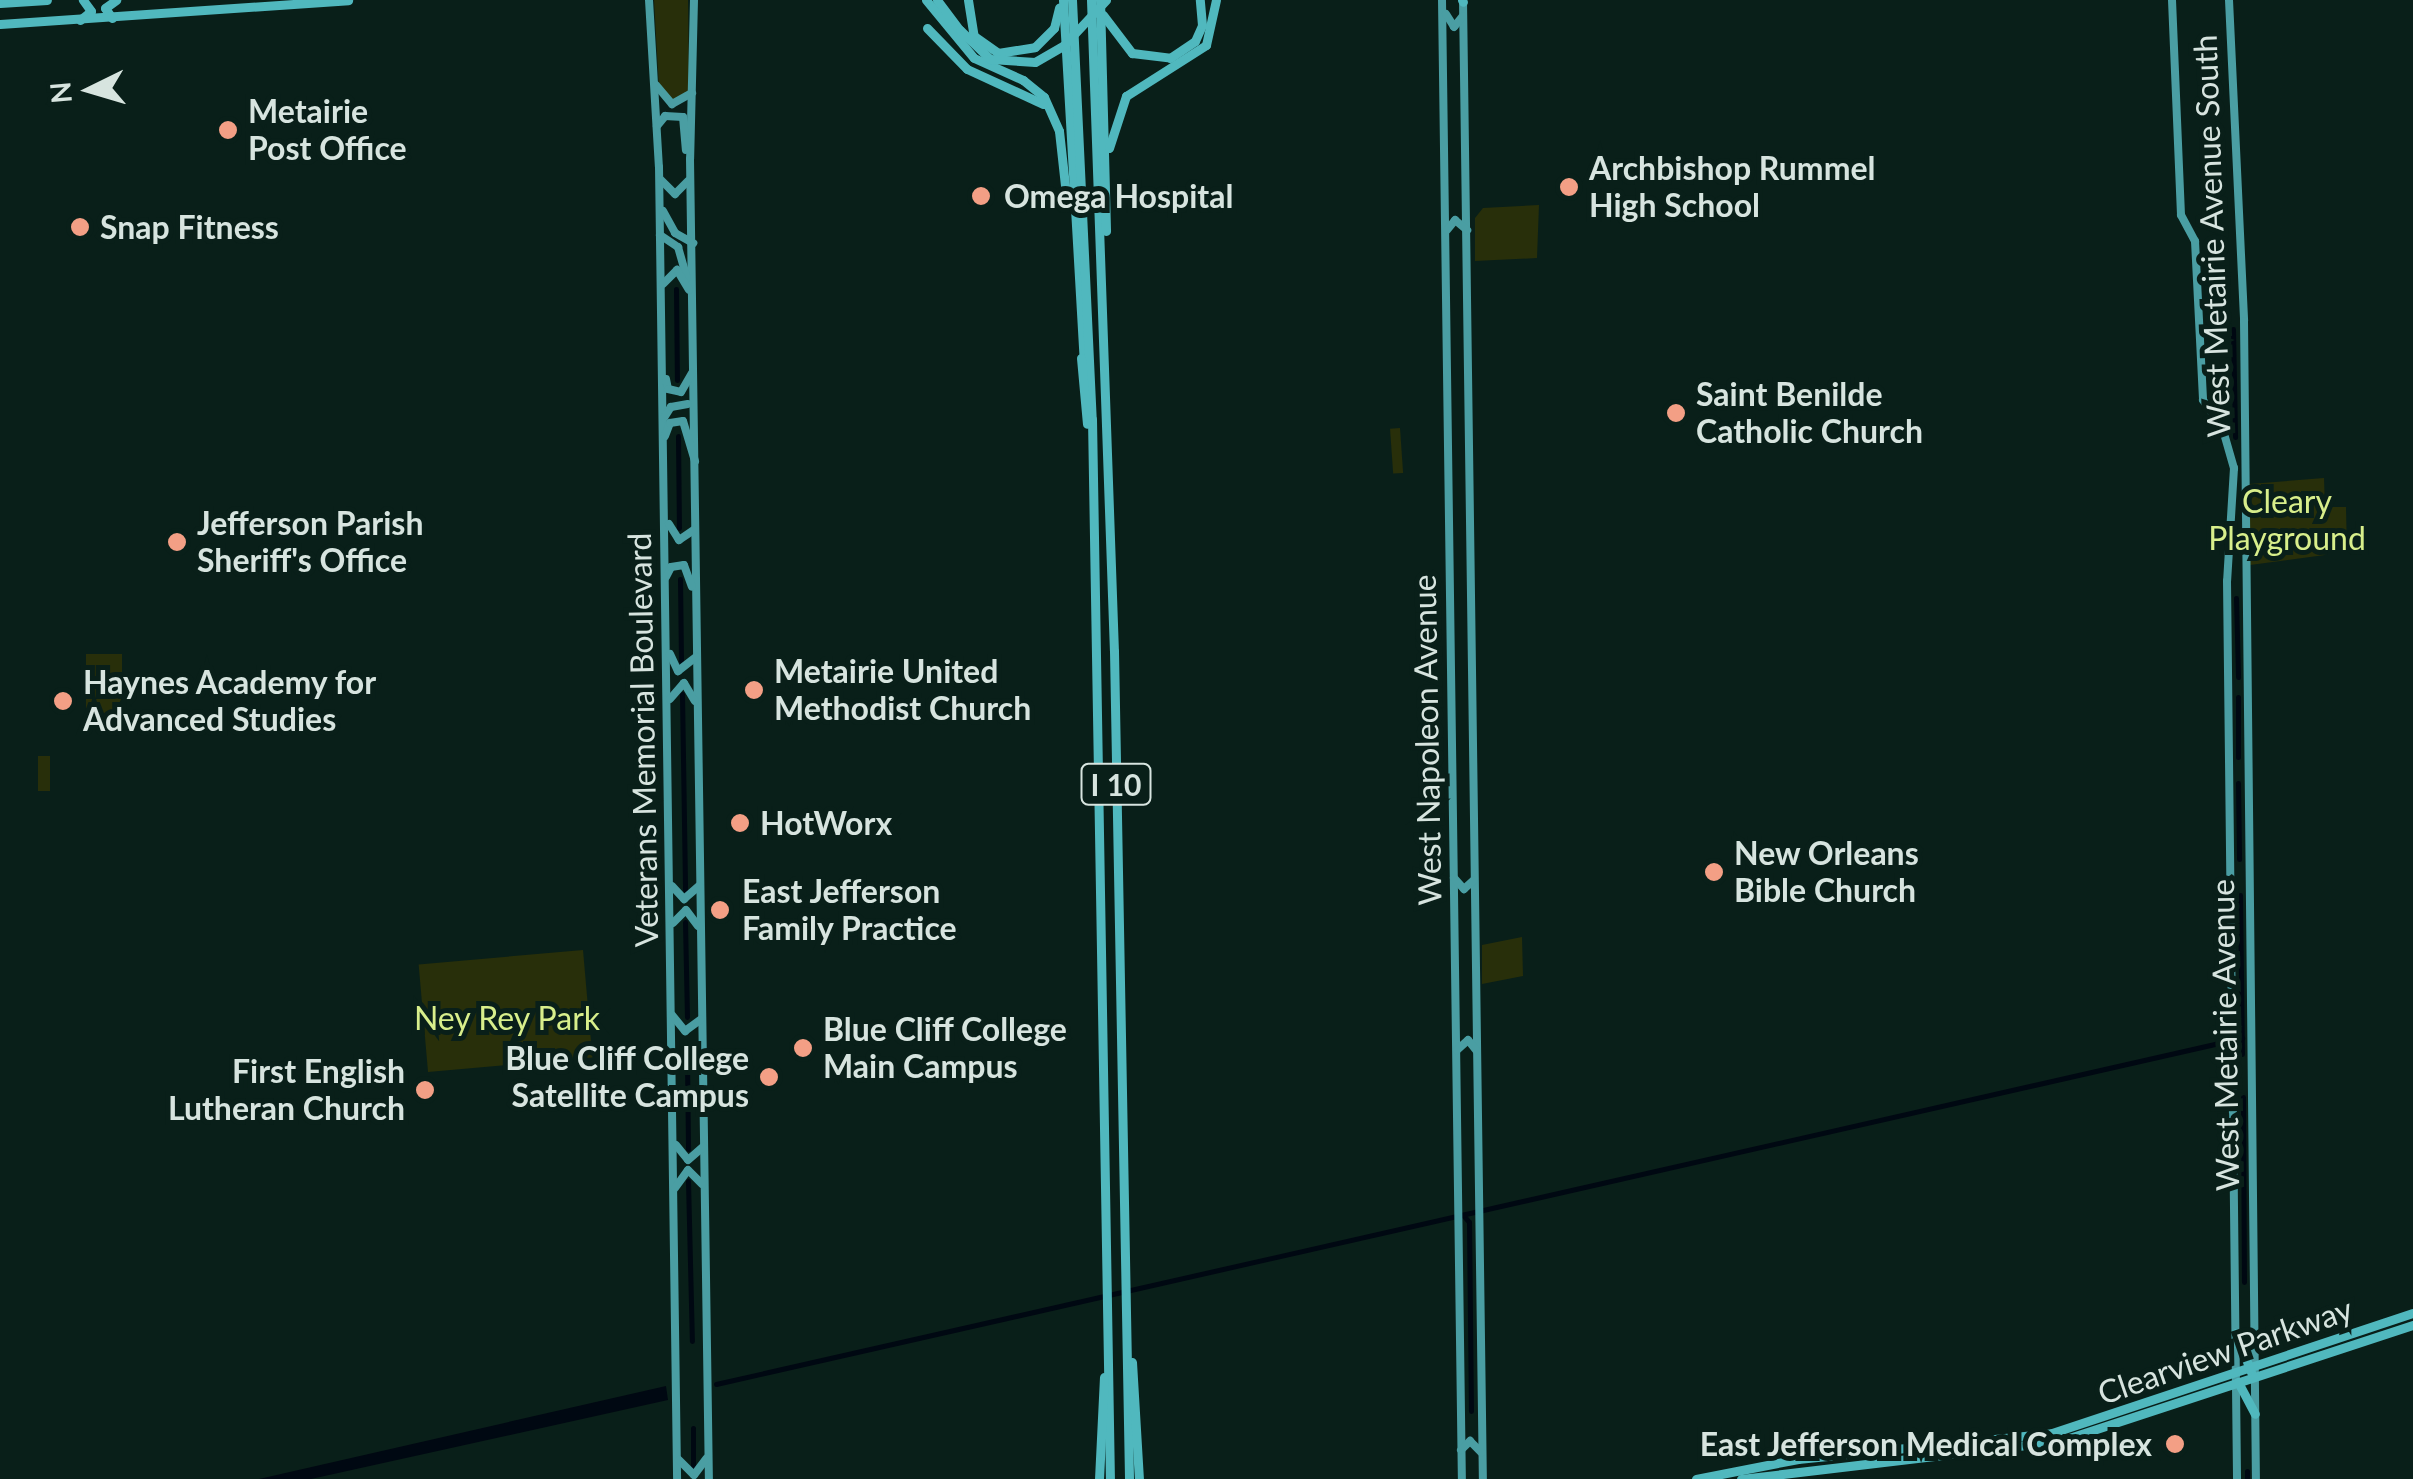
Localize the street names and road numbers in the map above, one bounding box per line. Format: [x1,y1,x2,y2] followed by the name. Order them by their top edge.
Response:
[2186,33,2238,439] street label: West Metairie Avenue South
[620,532,666,948] street label: Veterans Memorial Boulevard
[1405,574,1449,906] street label: West Napoleon Avenue
[1078,759,1154,809] road number: I 10
[2203,878,2247,1192] street label: West Metairie Avenue
[2092,1289,2358,1413] street label: Clearview Parkway

